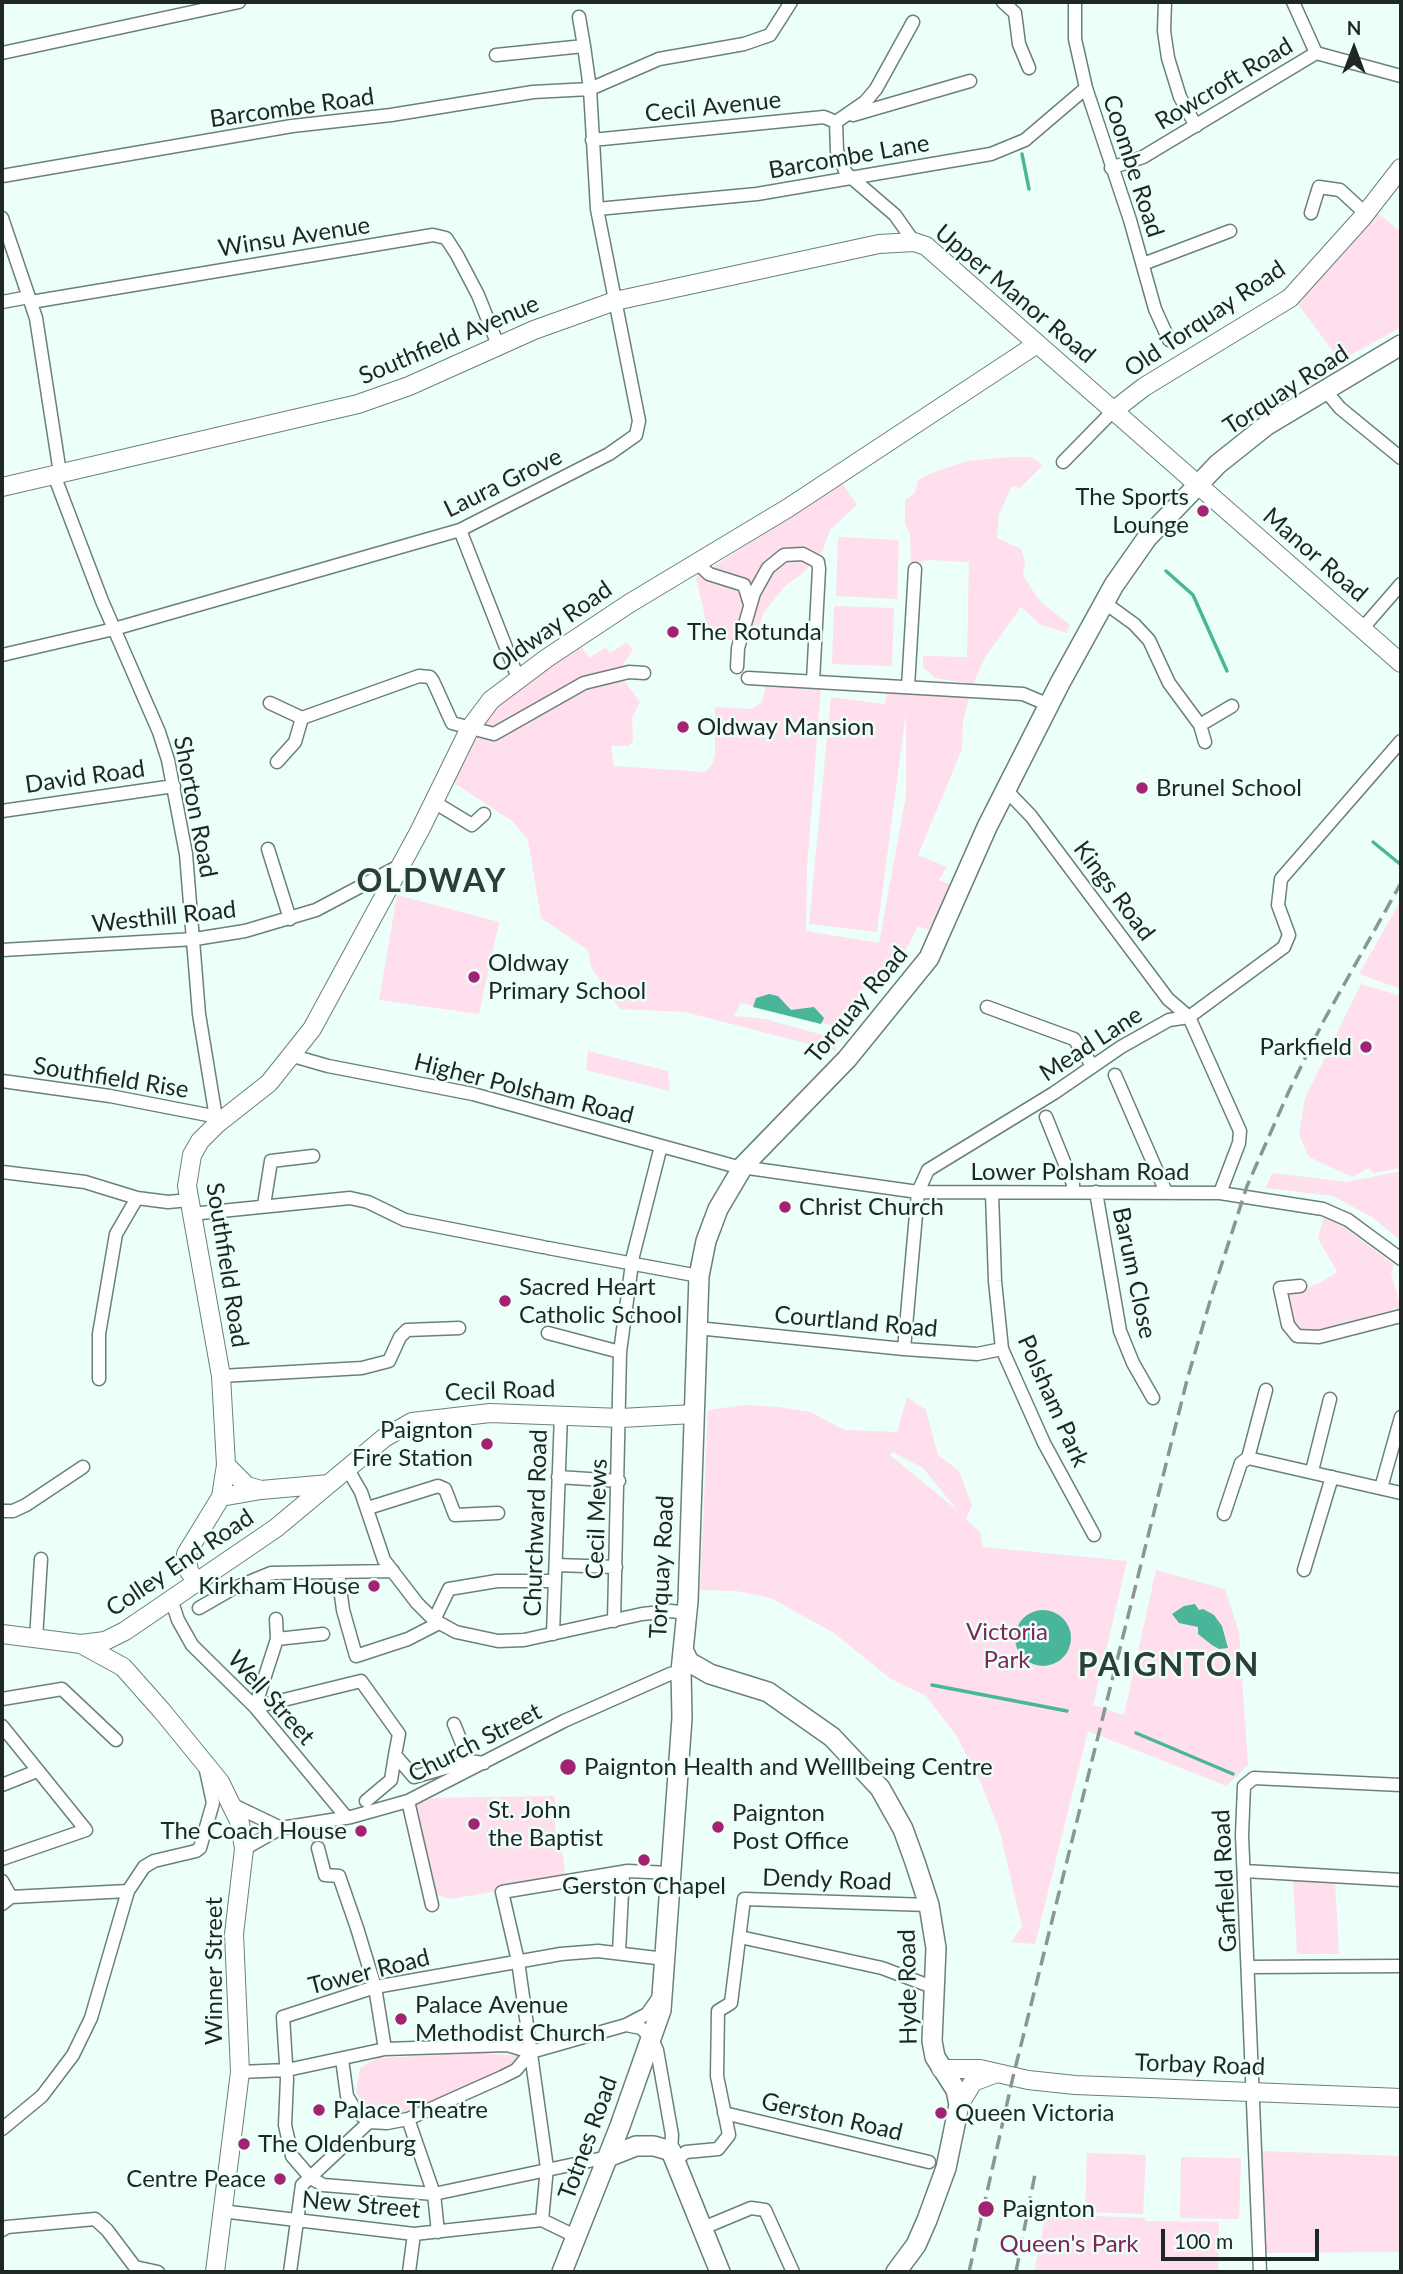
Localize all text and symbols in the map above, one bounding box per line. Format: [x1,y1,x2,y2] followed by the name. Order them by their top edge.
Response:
[1319,14,1389,84] north arrow
[1347,16,1361,39] text: N
[1150,32,1298,136] street label: Rowcroft Road
[208,82,376,134] street label: Barcombe Road
[643,86,783,128] street label: Cecil Avenue
[1096,91,1170,241] street label: Coombe Road
[766,129,932,185] street label: Barcombe Lane
[216,211,372,263] street label: Winsu Avenue
[929,218,1101,370] street label: Upper Manor Road
[1119,255,1291,383] street label: Old Torquay Road
[355,289,543,391] street label: Southfield Avenue
[1218,339,1354,441] street label: Torquay Road
[439,442,567,524] street label: Laura Grove
[1075,483,1189,539] place label: The Sports Lounge
[1257,502,1373,608] street label: Manor Road
[1195,503,1211,519] marker: The Sports Lounge
[486,575,618,679] street label: Oldway Road
[687,618,822,646] place label: The Rotunda
[665,624,681,640] marker: The Rotunda
[697,713,874,741] place label: Oldway Mansion
[675,719,691,735] marker: Oldway Mansion
[167,734,223,880] street label: Shorton Road
[23,754,147,800] street label: David Road
[1156,774,1302,802] place label: Brunel School
[1134,780,1150,796] marker: Brunel School
[1067,835,1161,947] street label: Kings Road
[357,863,507,901] district label: OLDWAY
[90,895,238,939] street label: Westhill Road
[800,941,914,1069] street label: Torquay Road
[488,949,646,1005] place label: Oldway Primary School
[466,969,482,985] marker: Oldway Primary School
[1034,1000,1148,1088] street label: Mead Lane
[1260,1033,1352,1061] place label: Parkfield
[1358,1039,1374,1055] marker: Parkfield
[411,1048,637,1130] street label: Higher Polsham Road
[31,1051,191,1105] street label: Southfield Rise
[971,1158,1189,1186] street label: Lower Polsham Road
[200,1180,254,1350] street label: Southfield Road
[799,1193,944,1221] place label: Christ Church
[777,1199,793,1215] marker: Christ Church
[1106,1205,1162,1341] street label: Barum Close
[519,1273,682,1329] place label: Sacred Heart Catholic School
[497,1293,513,1309] marker: Sacred Heart Catholic School
[773,1301,939,1343] street label: Courtland Road
[1011,1330,1095,1472] street label: Polsham Park
[444,1375,556,1407] street label: Cecil Road
[352,1416,473,1472] place label: Paignton Fire Station
[518,1429,554,1617] street label: Churchward Road
[479,1436,495,1452] marker: Paignton Fire Station
[580,1458,614,1580] street label: Cecil Mews
[644,1495,680,1639] street label: Torquay Road
[101,1503,259,1623] street label: Colley End Road
[198,1572,360,1600] place label: Kirkham House
[366,1578,382,1594] marker: Kirkham House
[966,1618,1048,1674] park label: Victoria Park
[221,1645,321,1751] street label: Well Street
[1079,1647,1259,1685] district label: PAIGNTON
[404,1697,546,1789] street label: Church Street
[584,1753,993,1781] place label: Paignton Health and Welllbeing Centre
[558,1757,578,1777] marker: Paignton Health and Welllbeing Centre
[488,1796,603,1852] place label: St. John the Baptist
[732,1799,849,1855] place label: Paignton Post Office
[1207,1809,1243,1953] street label: Garfield Road
[466,1816,482,1832] marker: St. John the Baptist
[160,1817,347,1845] place label: The Coach House
[710,1819,726,1835] marker: Paignton Post Office
[353,1823,369,1839] marker: The Coach House
[636,1852,652,1868] marker: Gerston Chapel
[762,1863,892,1897] street label: Dendy Road
[562,1872,726,1900] place label: Gerston Chapel
[200,1897,228,2045] street label: Winner Street
[893,1929,923,2045] street label: Hyde Road
[305,1943,433,2001] street label: Tower Road
[415,1991,605,2047] place label: Palace Avenue Methodist Church
[393,2011,409,2027] marker: Palace Avenue Methodist Church
[1134,2048,1266,2082] street label: Torbay Road
[552,2072,624,2204] street label: Totnes Road
[759,2087,905,2147] street label: Gerston Road
[333,2096,488,2124] place label: Palace Theatre
[955,2099,1114,2127] place label: Queen Victoria
[311,2102,327,2118] marker: Palace Theatre
[933,2105,949,2121] marker: Queen Victoria
[258,2130,416,2158] place label: The Oldenburg
[236,2136,252,2152] marker: The Oldenburg
[126,2165,266,2193] place label: Centre Peace
[272,2171,288,2187] marker: Centre Peace
[301,2185,421,2225] street label: New Street
[1002,2195,1095,2223] place label: Paignton
[976,2199,996,2219] marker: Paignton
[1165,2214,1322,2258] scale bar
[1174,2228,1233,2253] text: 100 m
[999,2230,1139,2258] park label: Queen's Park

